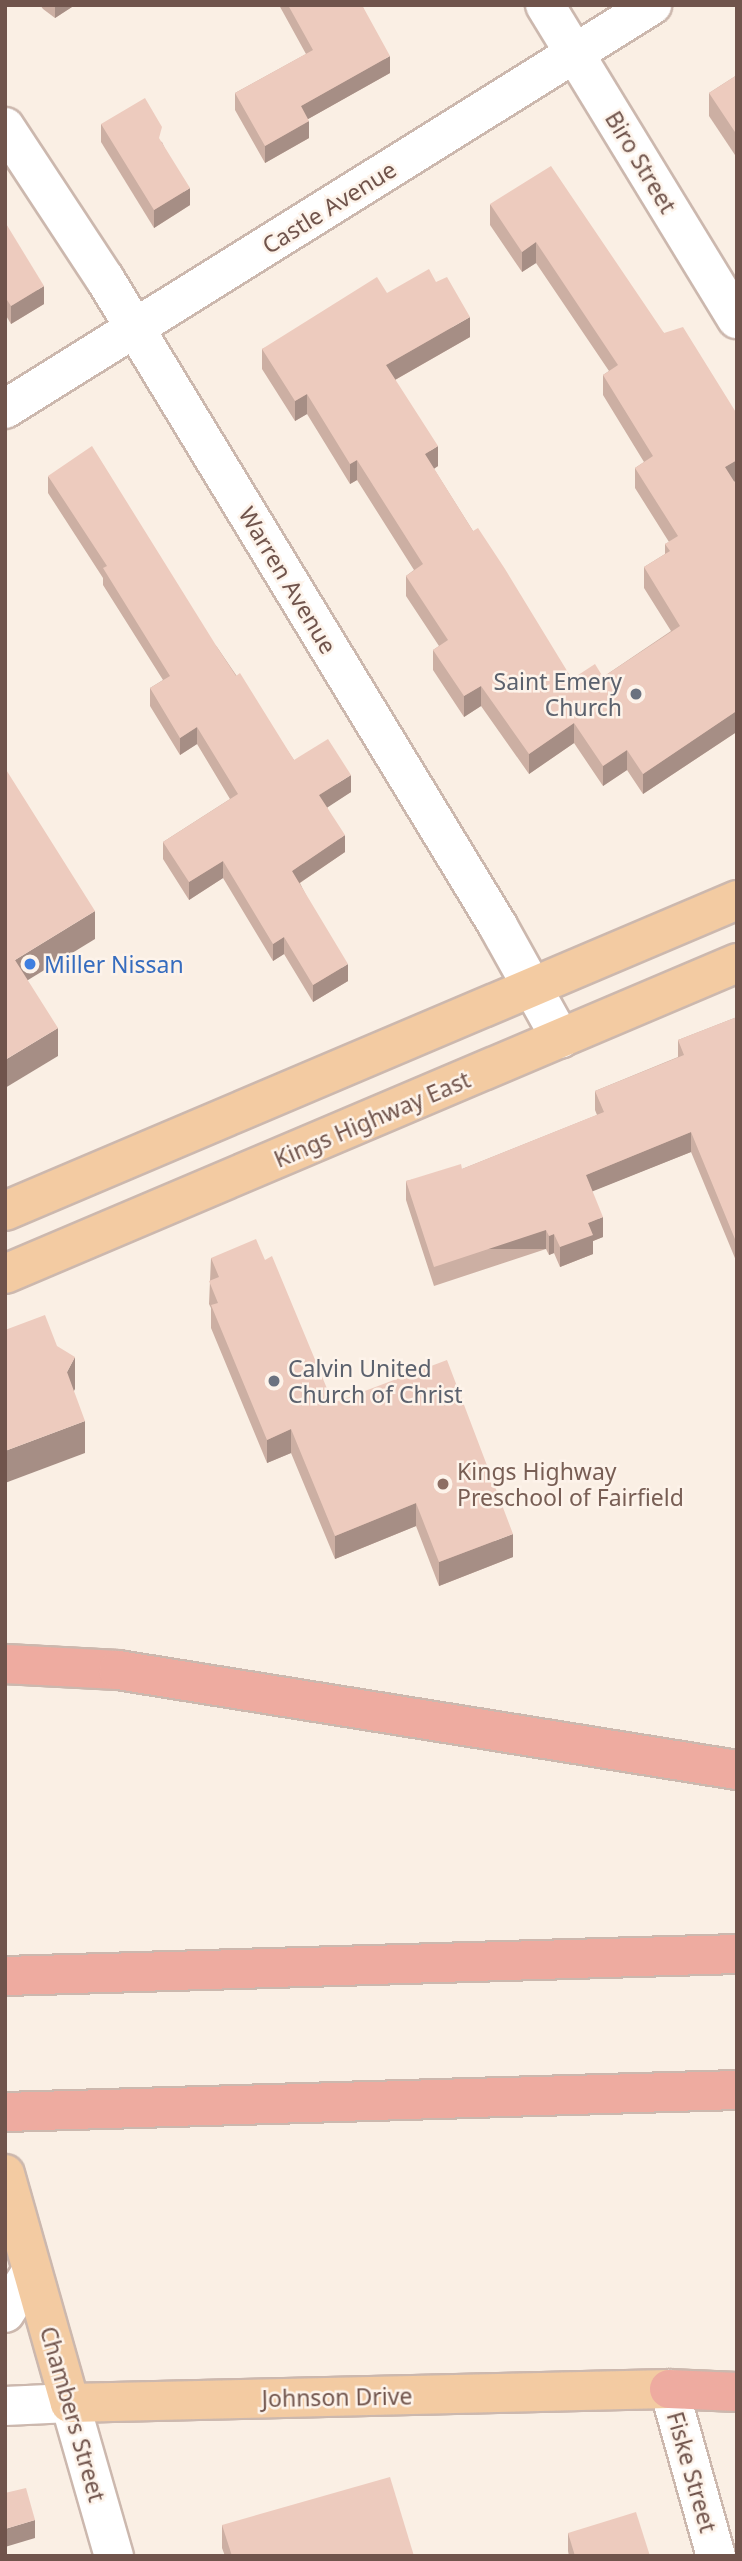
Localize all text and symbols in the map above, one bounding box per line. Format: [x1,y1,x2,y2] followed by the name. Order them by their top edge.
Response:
[600,106,682,218] street label: Biro Street
[257,155,401,259] street label: Castle Avenue
[233,502,343,658] street label: Warren Avenue
[494,667,622,721] place label: Saint Emery Church
[628,686,644,702] marker: Saint Emery Church
[44,950,184,978] place label: Miller Nissan
[22,956,38,972] marker: Miller Nissan
[270,1065,474,1173] street label: Kings Highway East
[288,1354,463,1408] place label: Calvin United Church of Christ
[266,1373,282,1389] marker: Calvin United Church of Christ
[457,1457,684,1511] place label: Kings Highway Preschool of Fairfield
[435,1476,451,1492] marker: Kings Highway Preschool of Fairfield
[35,2323,111,2505] street label: Chambers Street
[261,2382,413,2412] street label: Johnson Drive
[662,2408,722,2536] street label: Fiske Street

